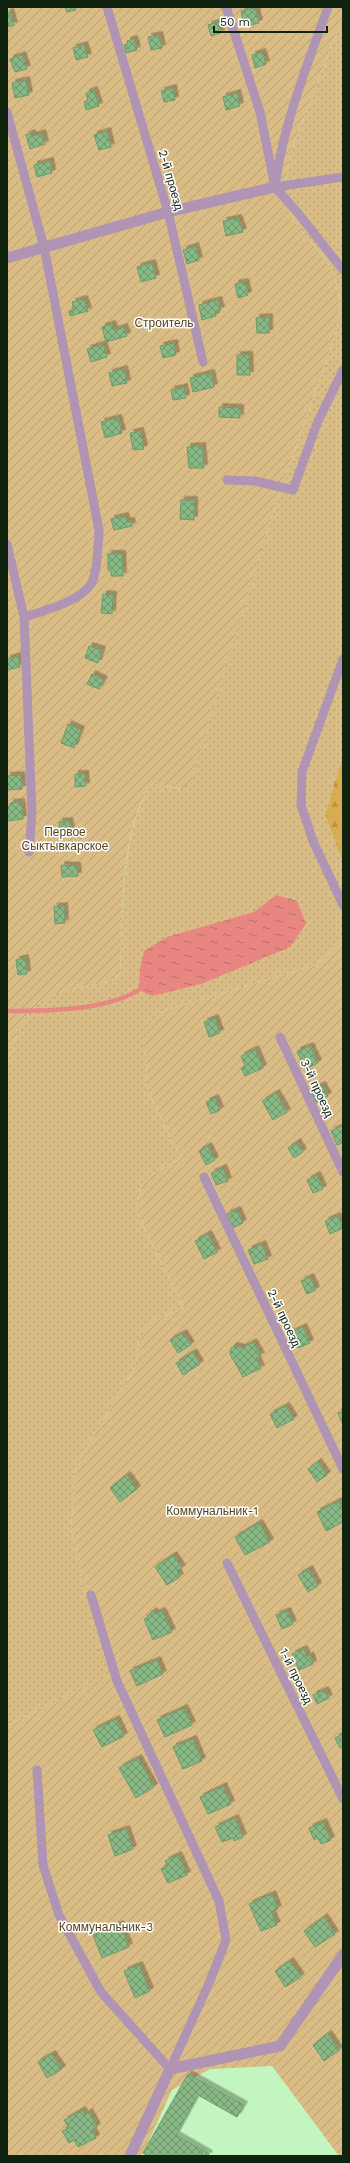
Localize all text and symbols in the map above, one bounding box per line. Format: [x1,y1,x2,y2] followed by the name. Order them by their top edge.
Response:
[214,8,327,34] scale bar
[220,15,250,29] text: 50 m
[156,148,186,212] street label: 2-й проезд
[134,316,194,330] park label: Строитель
[22,825,109,853] park label: Первое Сыктывкарское
[297,1057,337,1119] street label: 3-й проезд
[265,1287,303,1349] street label: 2-й проезд
[166,1504,258,1518] park label: Коммунальник-1
[277,1646,315,1706] street label: 1-й проезд
[59,1920,153,1934] park label: Коммунальник-3

